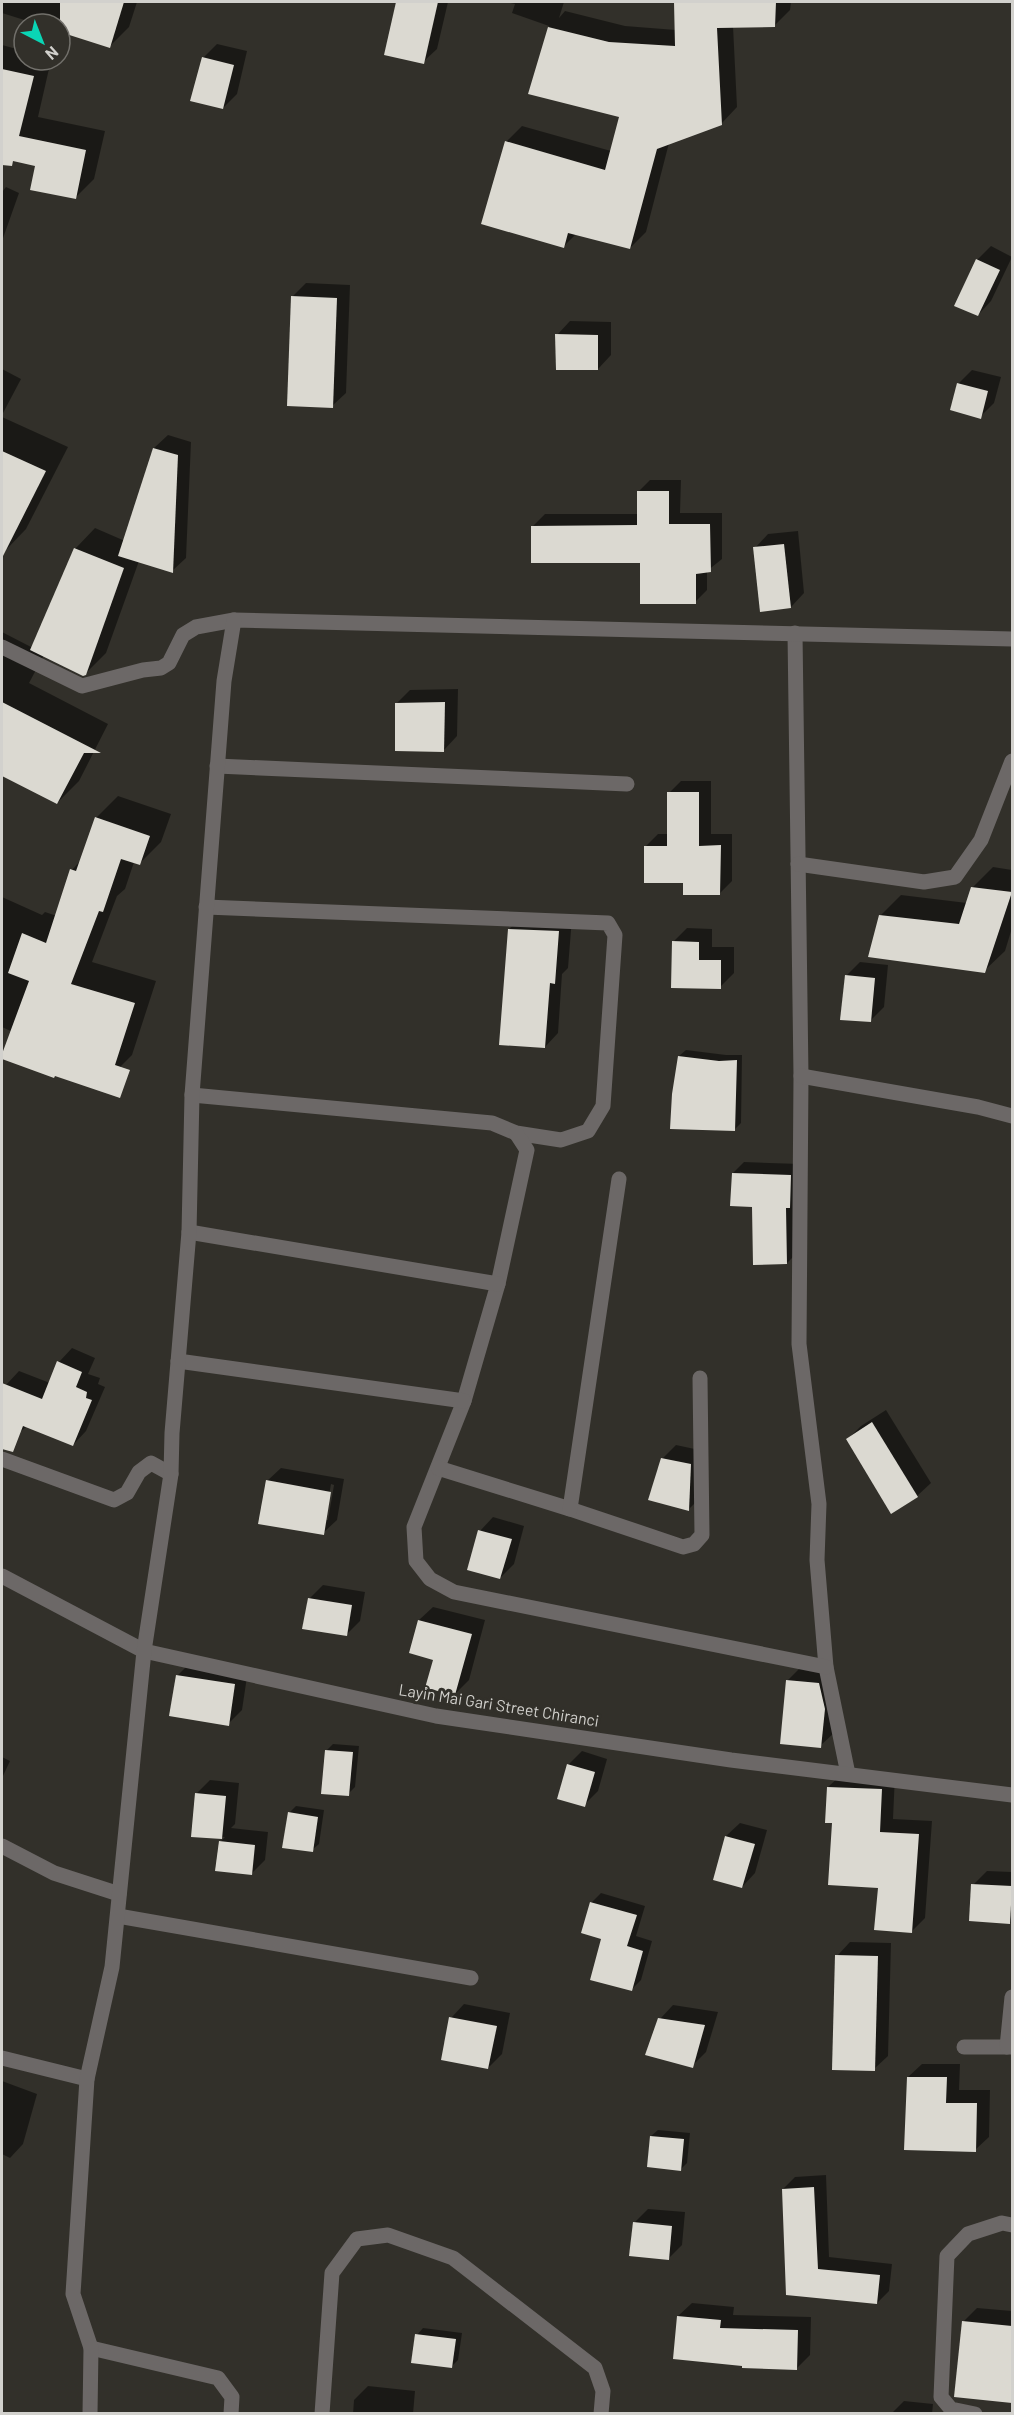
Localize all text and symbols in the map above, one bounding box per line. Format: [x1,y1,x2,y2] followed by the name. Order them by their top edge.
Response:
[12,12,72,72] north arrow
[42,43,63,64] text: N
[398,1679,601,1730] street label: Layin Mai Gari Street Chiranci

